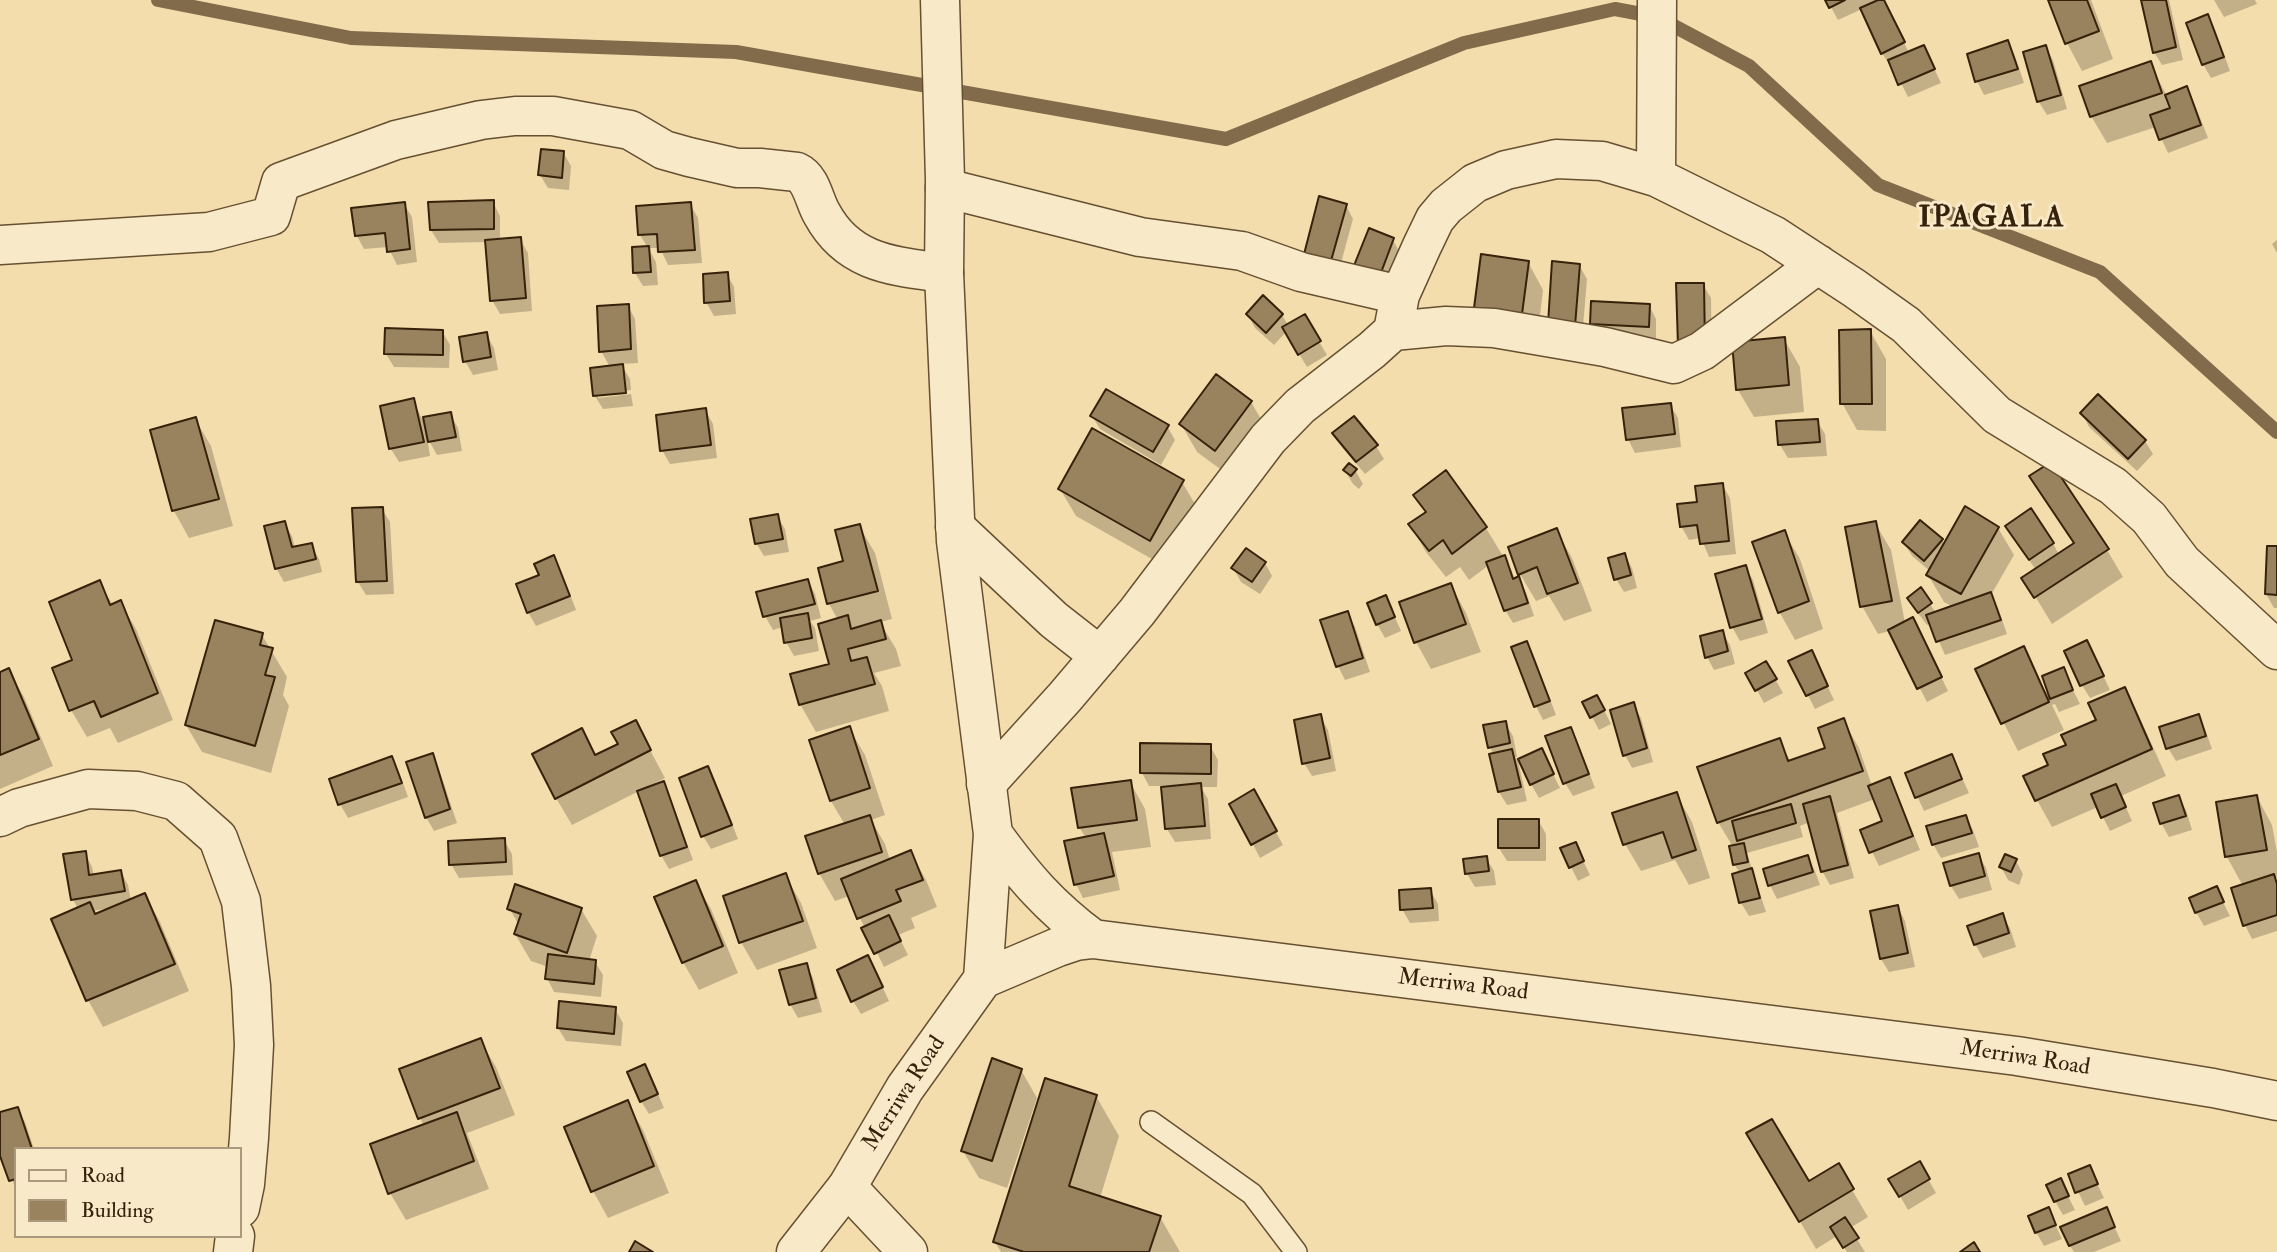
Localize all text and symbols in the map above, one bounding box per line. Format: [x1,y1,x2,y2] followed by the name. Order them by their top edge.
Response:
[1919,202,2065,238] district label: IPAGALA
[1396,964,1530,1008] street label: Merriwa Road
[858,1032,952,1156] street label: Merriwa Road
[1958,1035,2092,1083] street label: Merriwa Road
[14,1147,242,1238] legend
[81,1162,125,1189] text: Road
[81,1197,154,1224] text: Building

